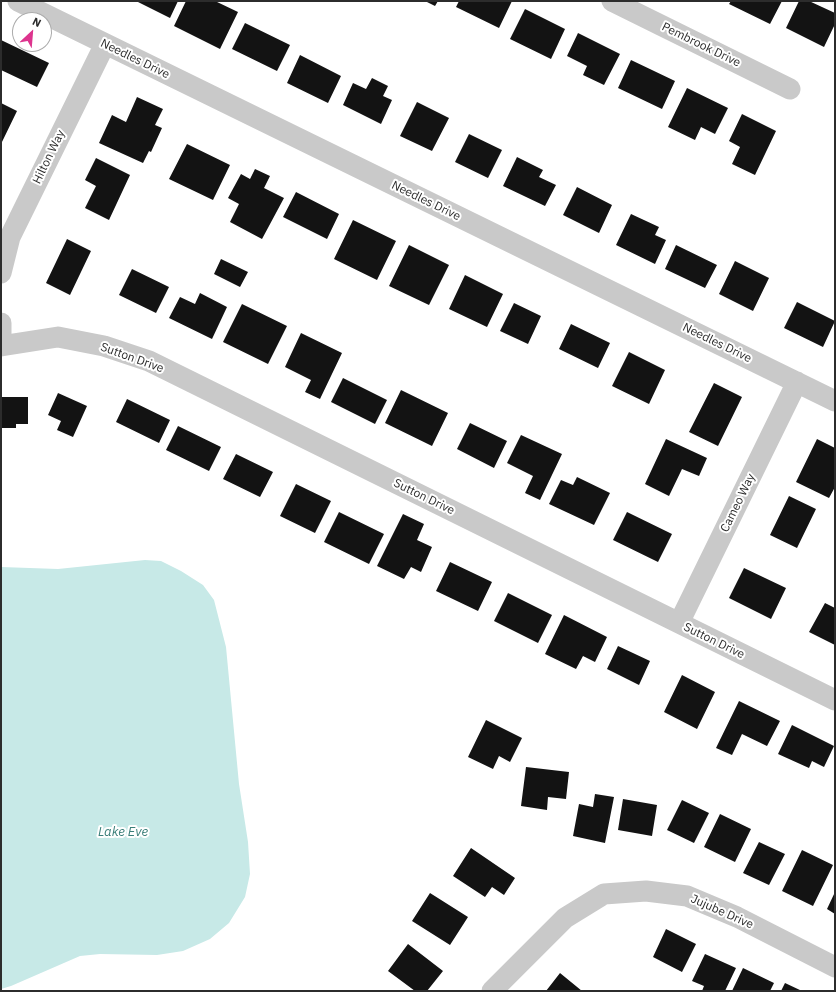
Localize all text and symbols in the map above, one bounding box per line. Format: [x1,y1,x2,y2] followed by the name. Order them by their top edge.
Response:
[12,12,52,52] north arrow
[30,14,43,30] text: N
[659,20,743,70] street label: Pembrook Drive
[98,36,172,82] street label: Needles Drive
[30,128,68,186] street label: Hilton Way
[389,178,463,224] street label: Needles Drive
[680,320,754,366] street label: Needles Drive
[98,340,166,376] street label: Sutton Drive
[718,471,758,535] street label: Cameo Way
[391,476,457,518] street label: Sutton Drive
[681,620,747,662] street label: Sutton Drive
[98,824,148,840] water label: Lake Eve
[688,892,756,932] street label: Jujube Drive

